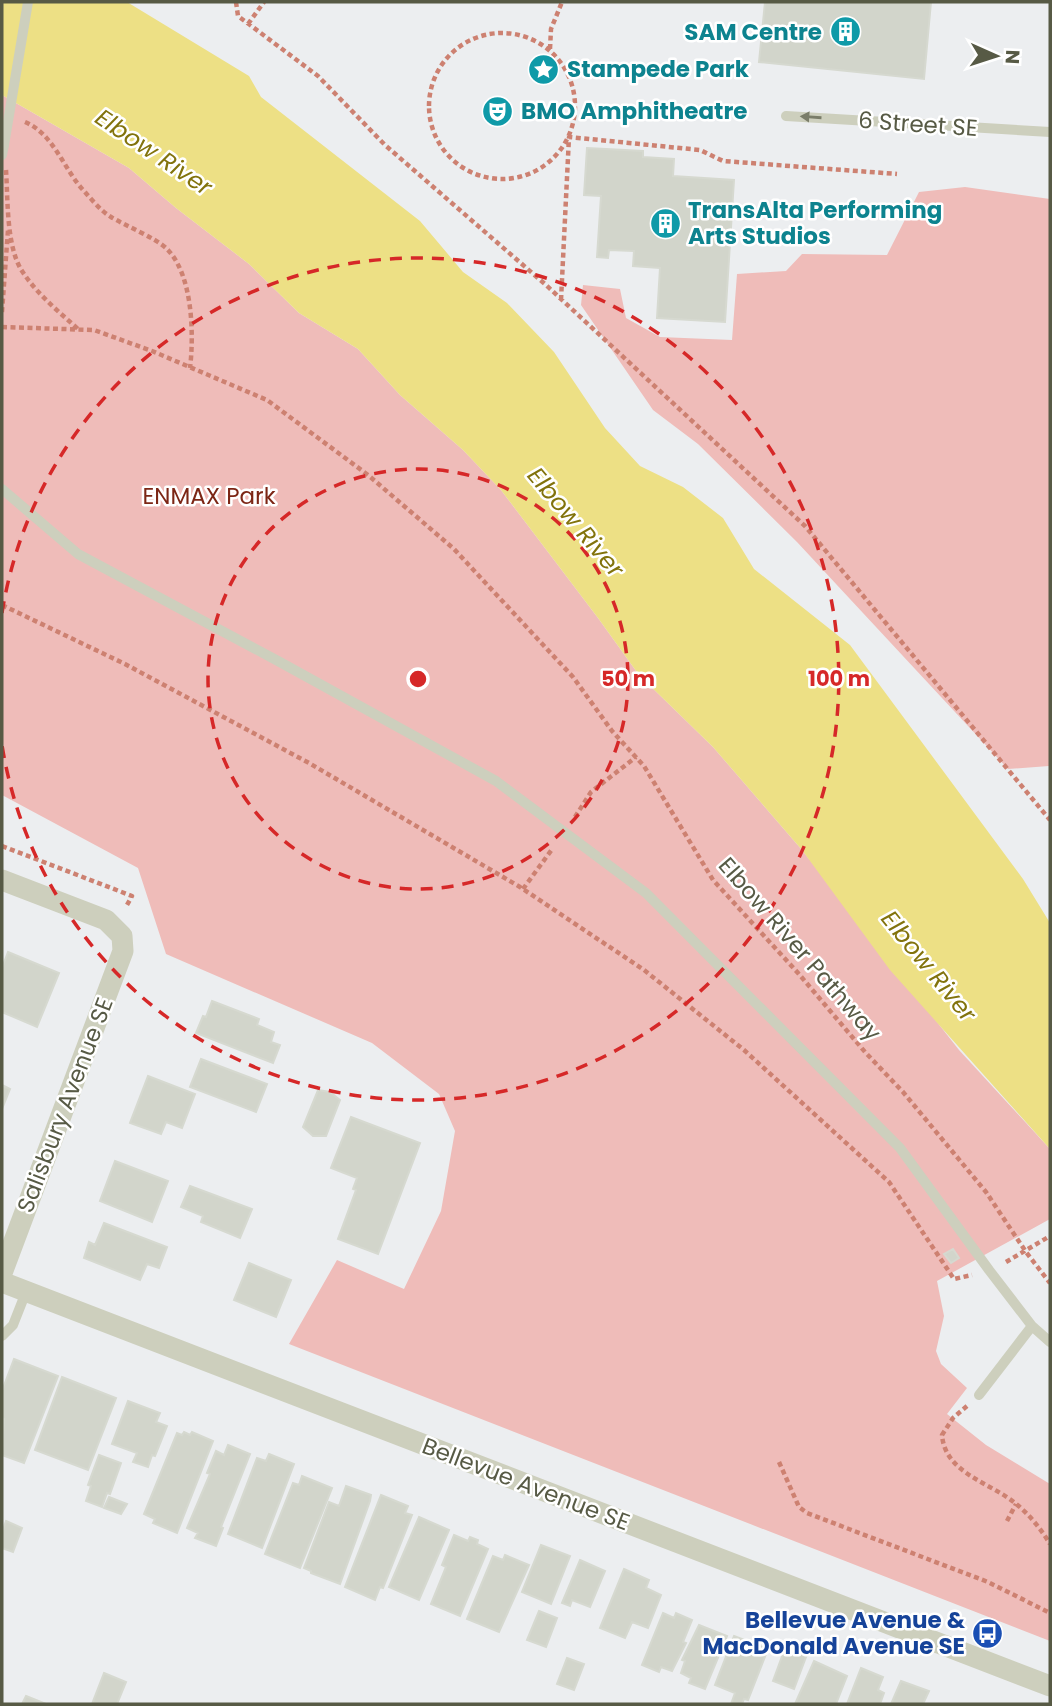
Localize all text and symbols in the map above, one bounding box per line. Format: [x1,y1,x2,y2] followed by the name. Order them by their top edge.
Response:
[828,15,862,49] building icon: SAM Centre
[684,16,822,48] place label: SAM Centre
[961,21,1031,91] north arrow
[999,49,1026,65] text: N
[527,52,561,86] place icon: Stampede Park
[567,53,750,85] place label: Stampede Park
[481,94,515,128] theatre icon: BMO Amphitheatre
[521,95,747,127] place label: BMO Amphitheatre
[89,101,220,204] water label: Elbow River
[857,104,979,144] street label: 6 Street SE
[800,111,822,122] one-way arrow
[688,194,942,252] place label: TransAlta Performing Arts Studios
[648,206,682,240] building icon: TransAlta Performing Arts Studios
[520,460,633,585] water label: Elbow River
[143,480,276,512] park label: ENMAX Park
[601,664,655,693] text: 50 m
[808,664,870,693] text: 100 m
[406,667,430,691] centre of rings
[711,850,889,1048] street label: Elbow River Pathway
[874,903,985,1029] water label: Elbow River
[9,993,121,1217] street label: Salisbury Avenue SE
[418,1430,634,1538] street label: Bellevue Avenue SE
[702,1604,966,1662] place label: Bellevue Avenue & MacDonald Avenue SE
[971,1616,1005,1650] bus stop icon: Bellevue Avenue & MacDonald Avenue SE

